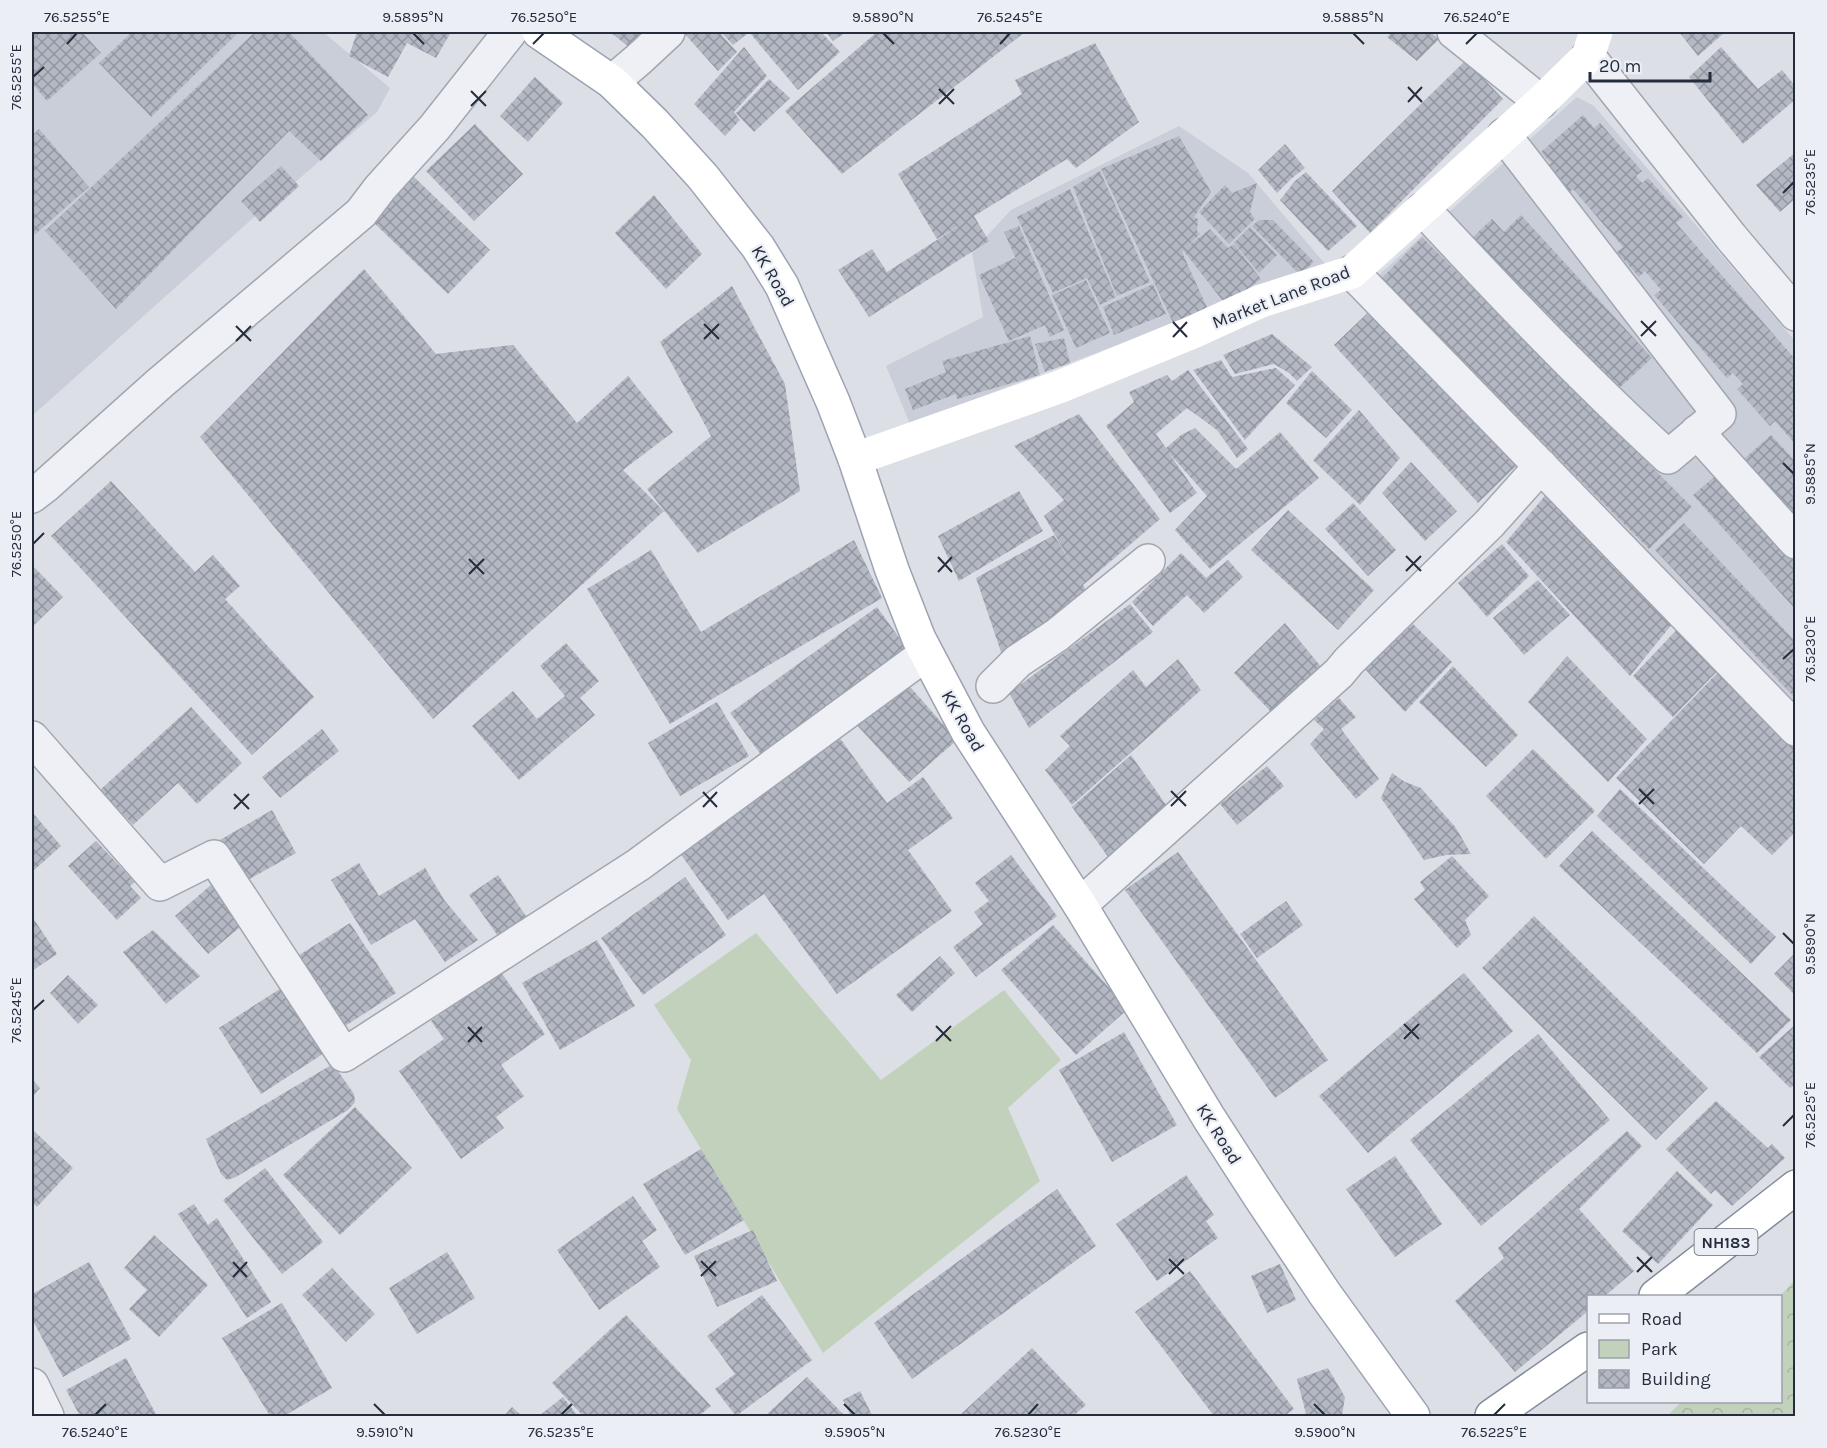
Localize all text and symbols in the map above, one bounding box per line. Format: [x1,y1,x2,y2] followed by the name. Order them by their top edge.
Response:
[44,8,110,26] text: 76.5255°E
[382,8,444,26] text: 9.5895°N
[511,8,577,26] text: 76.5250°E
[852,8,914,26] text: 9.5890°N
[977,8,1043,26] text: 76.5245°E
[1322,8,1384,26] text: 9.5885°N
[1444,8,1510,26] text: 76.5240°E
[7,44,25,110] text: 76.5255°E
[1590,45,1710,83] scale bar
[1599,55,1641,77] text: 20 m
[1801,149,1819,215] text: 76.5235°E
[747,241,799,311] street label: KK Road
[1209,261,1353,333] street label: Market Lane Road
[1801,443,1819,505] text: 9.5885°N
[7,511,25,577] text: 76.5250°E
[1801,616,1819,682] text: 76.5230°E
[937,686,989,756] street label: KK Road
[1801,913,1819,975] text: 9.5890°N
[7,977,25,1043] text: 76.5245°E
[1801,1082,1819,1148] text: 76.5225°E
[1192,1100,1246,1168] street label: KK Road
[1694,1229,1758,1255] road number: NH183
[1587,1295,1782,1403] legend
[1641,1308,1682,1330] text: Road
[1641,1338,1678,1360] text: Park
[1641,1368,1711,1390] text: Building
[62,1423,128,1441] text: 76.5240°E
[356,1423,414,1441] text: 9.5910°N
[528,1423,594,1441] text: 76.5235°E
[824,1423,886,1441] text: 9.5905°N
[995,1423,1061,1441] text: 76.5230°E
[1294,1423,1356,1441] text: 9.5900°N
[1461,1423,1527,1441] text: 76.5225°E

